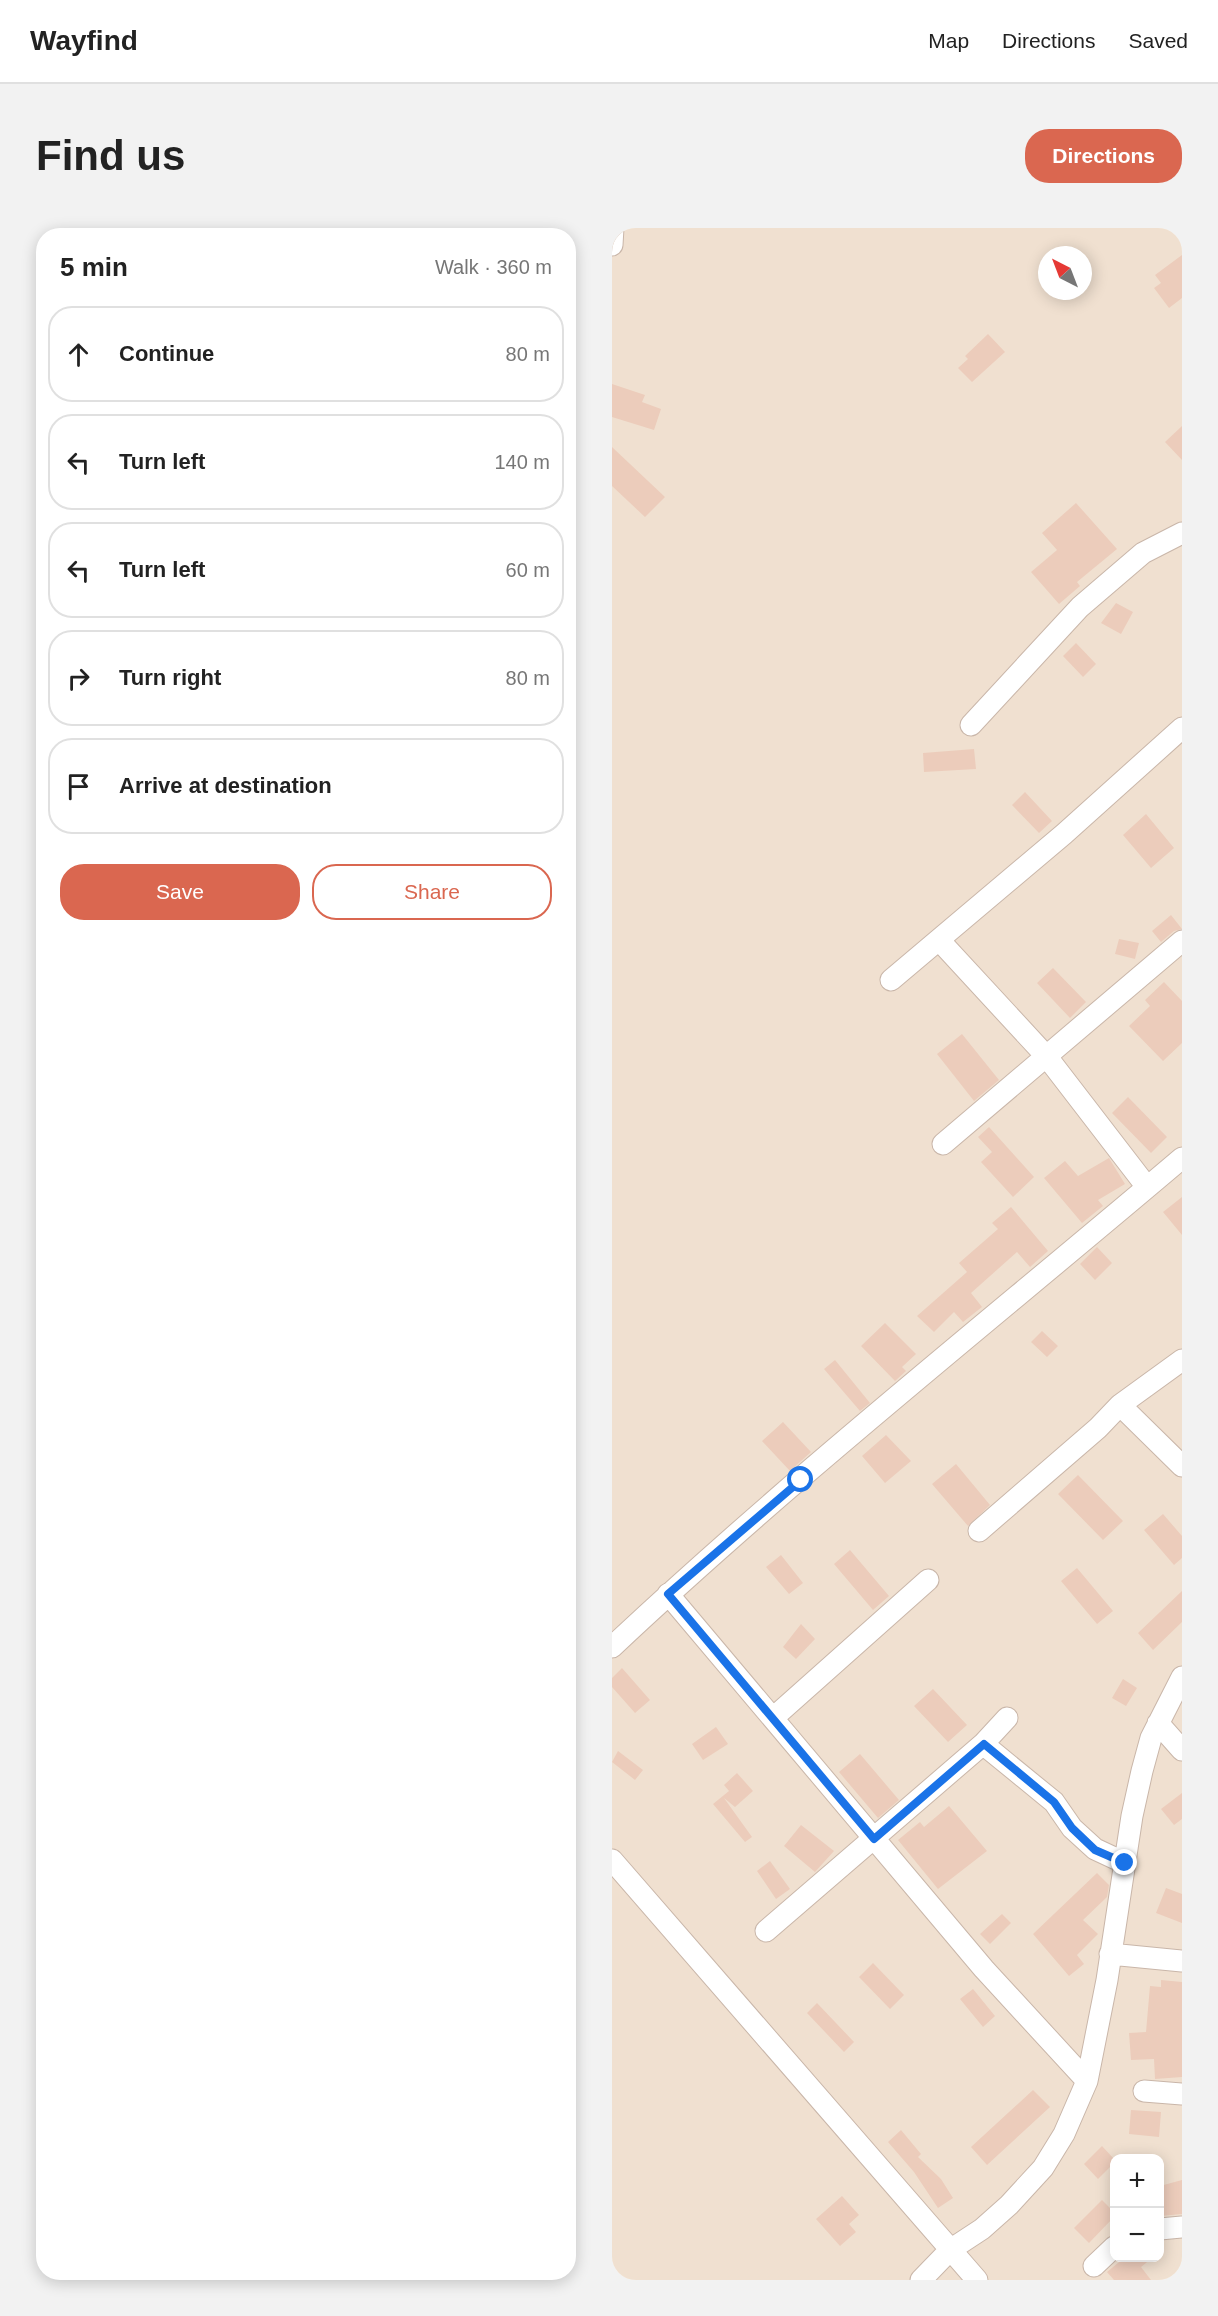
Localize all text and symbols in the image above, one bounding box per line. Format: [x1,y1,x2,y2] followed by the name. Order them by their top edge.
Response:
[30,25,138,56] text: Wayfind
[928,29,969,52] text: Map
[1002,29,1095,52] text: Directions
[1128,29,1188,52] text: Saved
[1025,129,1182,183] button: Directions
[36,132,185,179] text: Find us
[1038,246,1092,300] north arrow
[60,252,128,282] text: 5 min
[435,256,552,278] text: Walk · 360 m
[62,338,95,371] icon: ahead
[119,341,214,366] text: Continue
[506,343,550,365] text: 80 m
[62,446,95,479] icon: left
[119,449,205,474] text: Turn left
[494,451,550,473] text: 140 m
[62,554,95,587] icon: left
[119,557,205,582] text: Turn left
[506,559,550,581] text: 60 m
[62,662,95,695] icon: right
[119,665,221,690] text: Turn right
[506,667,550,689] text: 80 m
[62,770,95,803] icon: arrive
[119,773,332,798] text: Arrive at destination
[60,864,300,920] button: Save
[312,864,552,920] button: Share
[787,1466,813,1492] route start
[1111,1849,1137,1875] route end
[1110,2154,1164,2262] map controls
[1110,2154,1164,2208] button: +
[1110,2208,1164,2262] button: −

